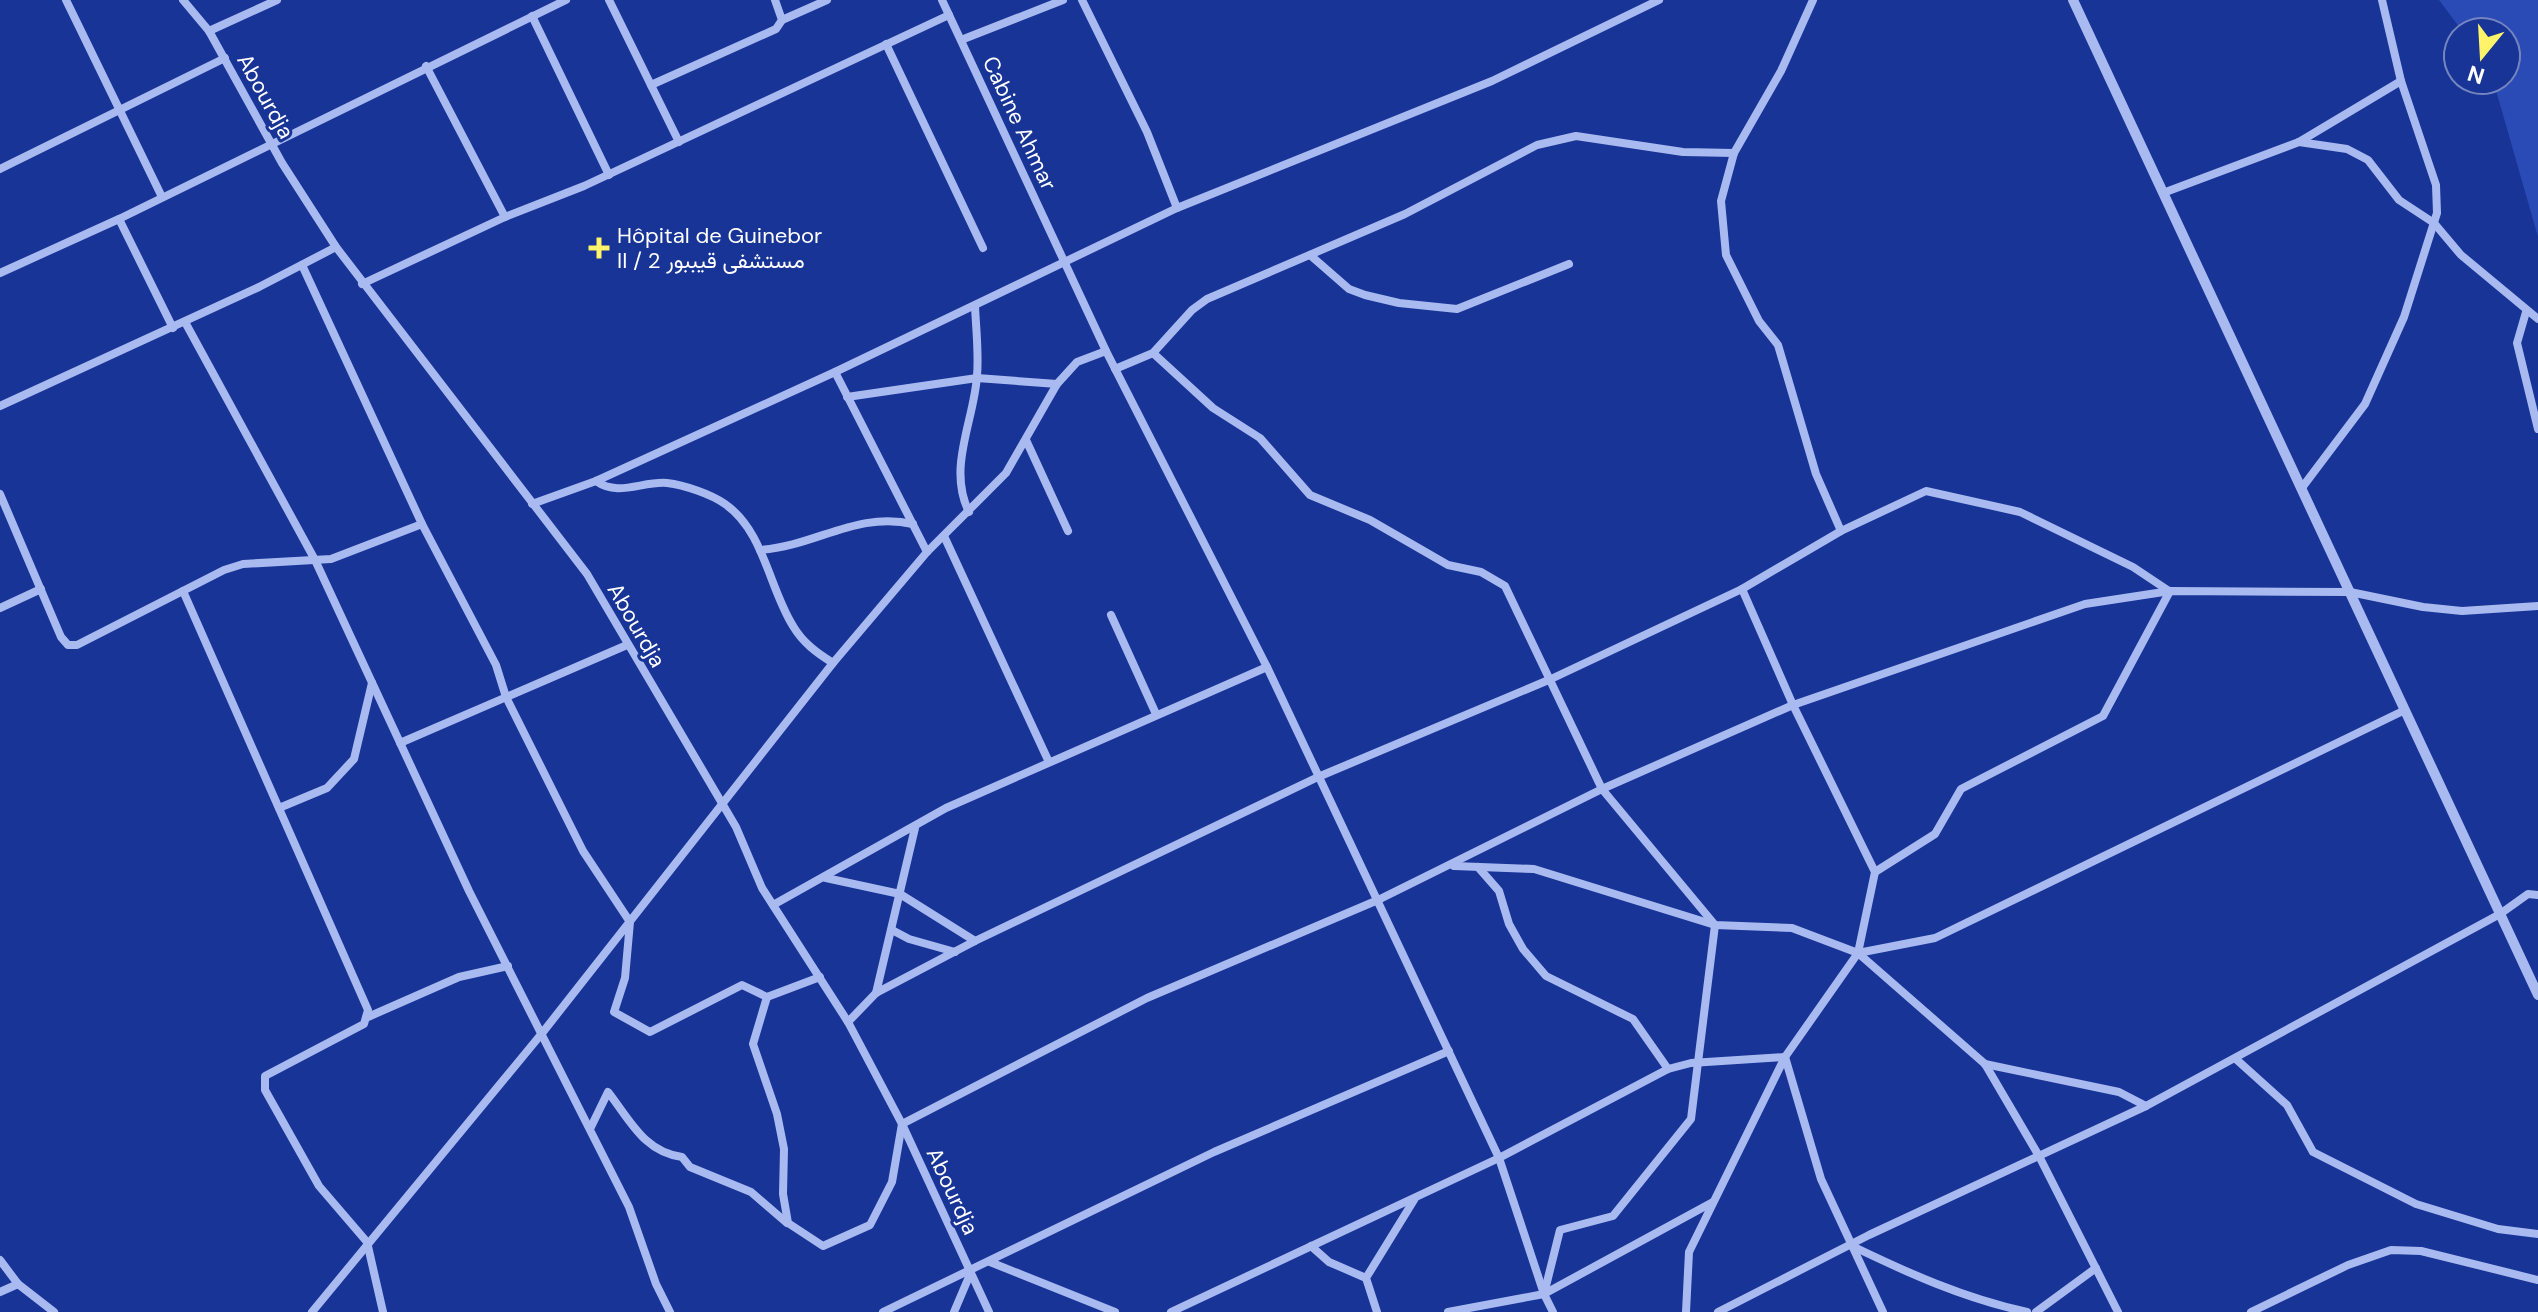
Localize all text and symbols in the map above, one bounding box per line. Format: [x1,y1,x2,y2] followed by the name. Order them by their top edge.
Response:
[2442,16,2522,96] north arrow
[230,49,301,144] street label: Abourdja
[976,51,1063,195] street label: Cabine Ahmar
[2464,58,2488,91] text: N
[617,221,822,275] place label: Hôpital de Guinebor II / مستشفى قيببور 2
[588,237,610,259] marker: Hôpital de Guinebor II / مستشفى قيببور 2
[601,578,672,673] street label: Abourdja
[920,1143,985,1239] street label: Abourdja

